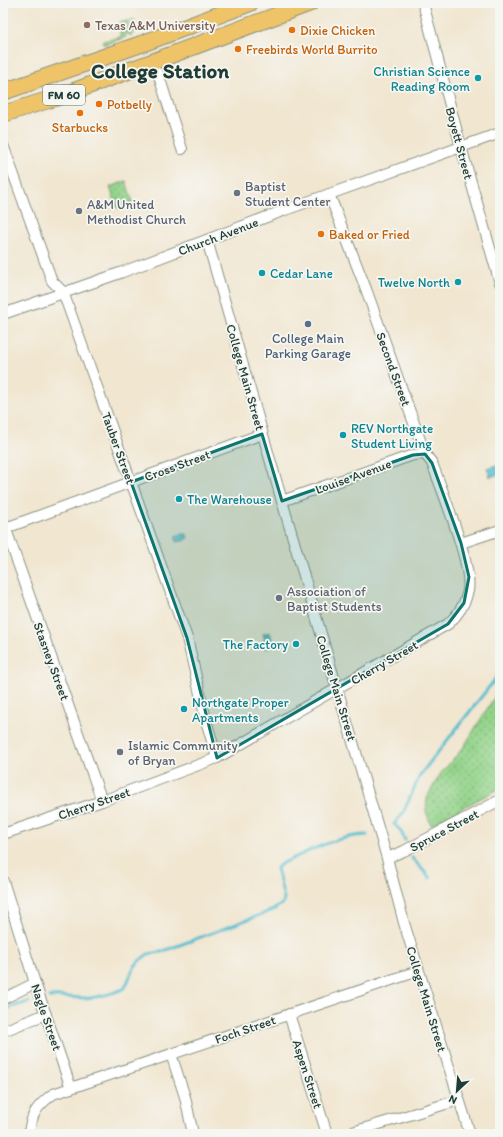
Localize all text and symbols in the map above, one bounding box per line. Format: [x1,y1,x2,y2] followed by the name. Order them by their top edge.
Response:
[95,18,215,33] place label: Texas A&M University
[82,20,92,30] marker: Texas A&M University
[300,23,375,38] place label: Dixie Chicken
[287,25,297,35] marker: Dixie Chicken
[246,42,378,57] place label: Freebirds World Burrito
[233,44,243,54] marker: Freebirds World Burrito
[91,58,229,84] district label: College Station
[373,64,470,94] place label: Christian Science Reading Room
[473,73,483,83] marker: Christian Science Reading Room
[43,85,85,105] road number: FM 60
[107,97,152,112] place label: Potbelly
[94,99,104,109] marker: Potbelly
[443,105,476,181] street label: Boyett Street
[75,108,85,118] marker: Starbucks
[52,120,108,135] place label: Starbucks
[245,179,331,209] place label: Baptist Student Center
[232,188,242,198] marker: Baptist Student Center
[87,197,186,227] place label: A&M United Methodist Church
[74,206,84,216] marker: A&M United Methodist Church
[176,214,260,259] street label: Church Avenue
[329,227,410,242] place label: Baked or Fried
[316,229,326,239] marker: Baked or Fried
[270,266,333,281] place label: Cedar Lane
[257,268,267,278] marker: Cedar Lane
[378,275,450,290] place label: Twelve North
[453,277,463,287] marker: Twelve North
[303,319,313,329] marker: College Main Parking Garage
[223,322,268,432] street label: College Main Street
[373,330,414,408] street label: Second Street
[265,331,351,361] place label: College Main Parking Garage
[99,410,139,486] street label: Tauber Street
[351,421,433,451] place label: REV Northgate Student Living
[338,430,348,440] marker: REV Northgate Student Living
[142,447,212,484] street label: Cross Street
[313,456,393,497] street label: Louise Avenue
[187,492,272,507] place label: The Warehouse
[174,494,184,504] marker: The Warehouse
[287,584,382,614] place label: Association of Baptist Students
[274,593,284,603] marker: Association of Baptist Students
[30,620,73,702] street label: Stasney Street
[313,634,360,743] street label: College Main Street
[223,637,288,652] place label: The Factory
[348,637,421,688] street label: Cherry Street
[291,639,301,649] marker: The Factory
[192,695,289,725] place label: Northgate Proper Apartments
[179,704,189,714] marker: Northgate Proper Apartments
[128,738,238,768] place label: Islamic Community of Bryan
[115,747,125,757] marker: Islamic Community of Bryan
[56,784,132,823] street label: Cherry Street
[407,806,481,855] street label: Spruce Street
[403,945,450,1054] street label: College Main Street
[28,982,65,1053] street label: Nagle Street
[213,1012,278,1047] street label: Foch Street
[289,1038,326,1111] street label: Aspen Street
[437,1071,477,1111] north arrow
[447,1092,459,1107] text: N

